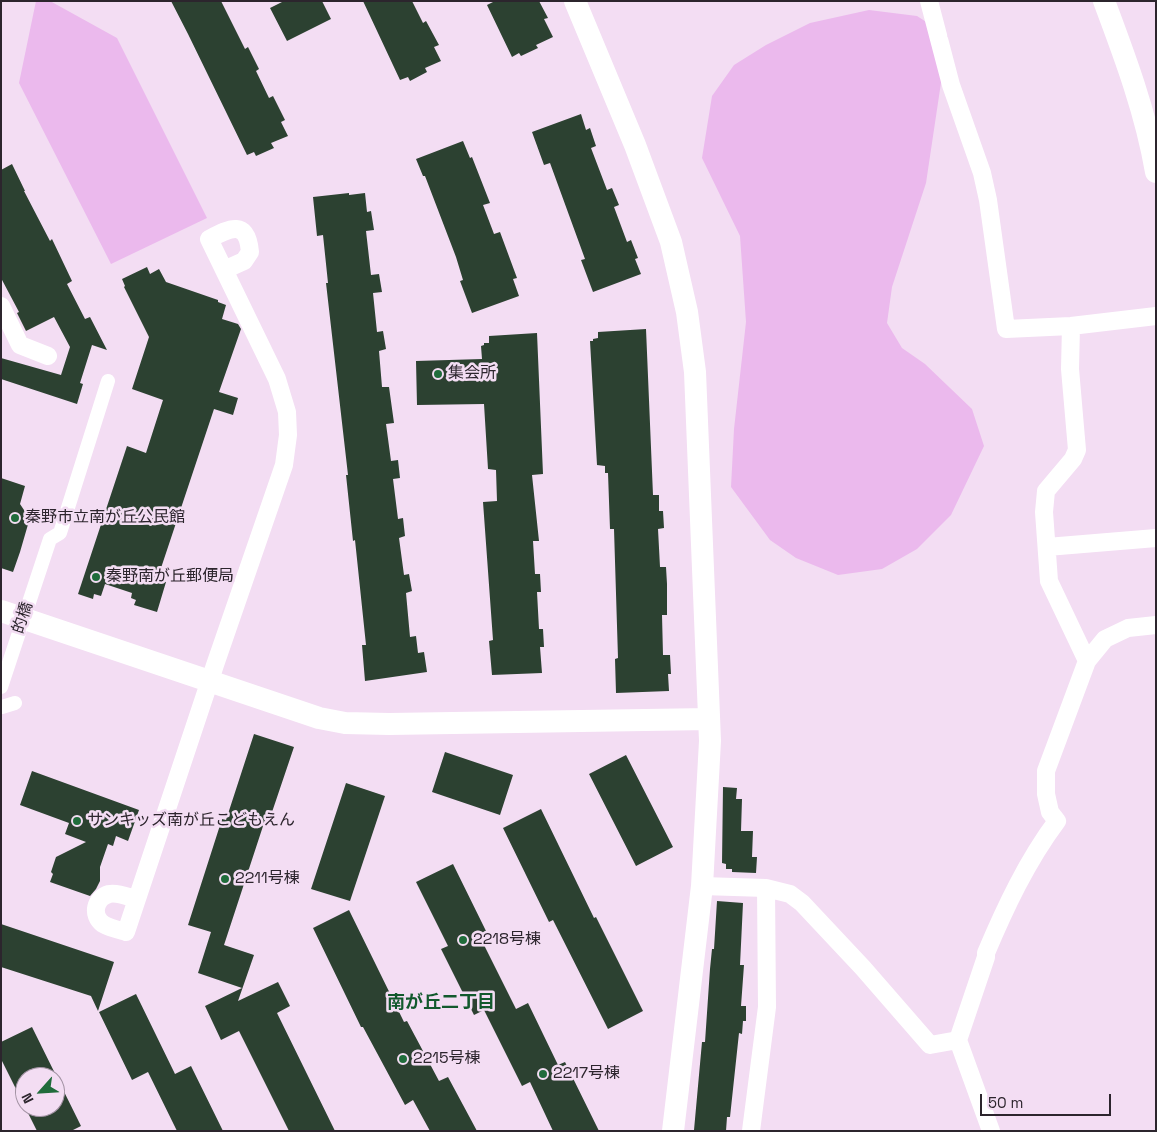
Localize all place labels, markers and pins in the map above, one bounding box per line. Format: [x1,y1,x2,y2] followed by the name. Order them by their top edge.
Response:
[448,364,496,384] place label: 集会所
[432,368,444,380] marker: 集会所
[25,508,185,528] place label: 秦野市立南が丘公民館
[9,512,21,524] marker: 秦野市立南が丘公民館
[106,567,234,587] place label: 秦野南が丘郵便局
[90,571,102,583] marker: 秦野南が丘郵便局
[87,811,295,831] place label: サンキッズ南が丘こどもえん
[71,815,83,827] marker: サンキッズ南が丘こどもえん
[235,869,300,889] place label: 2211号棟
[219,873,231,885] marker: 2211号棟
[473,930,541,950] place label: 2218号棟
[457,934,469,946] marker: 2218号棟
[413,1049,481,1069] place label: 2215号棟
[397,1053,409,1065] marker: 2215号棟
[553,1064,620,1084] place label: 2217号棟
[537,1068,549,1080] marker: 2217号棟

